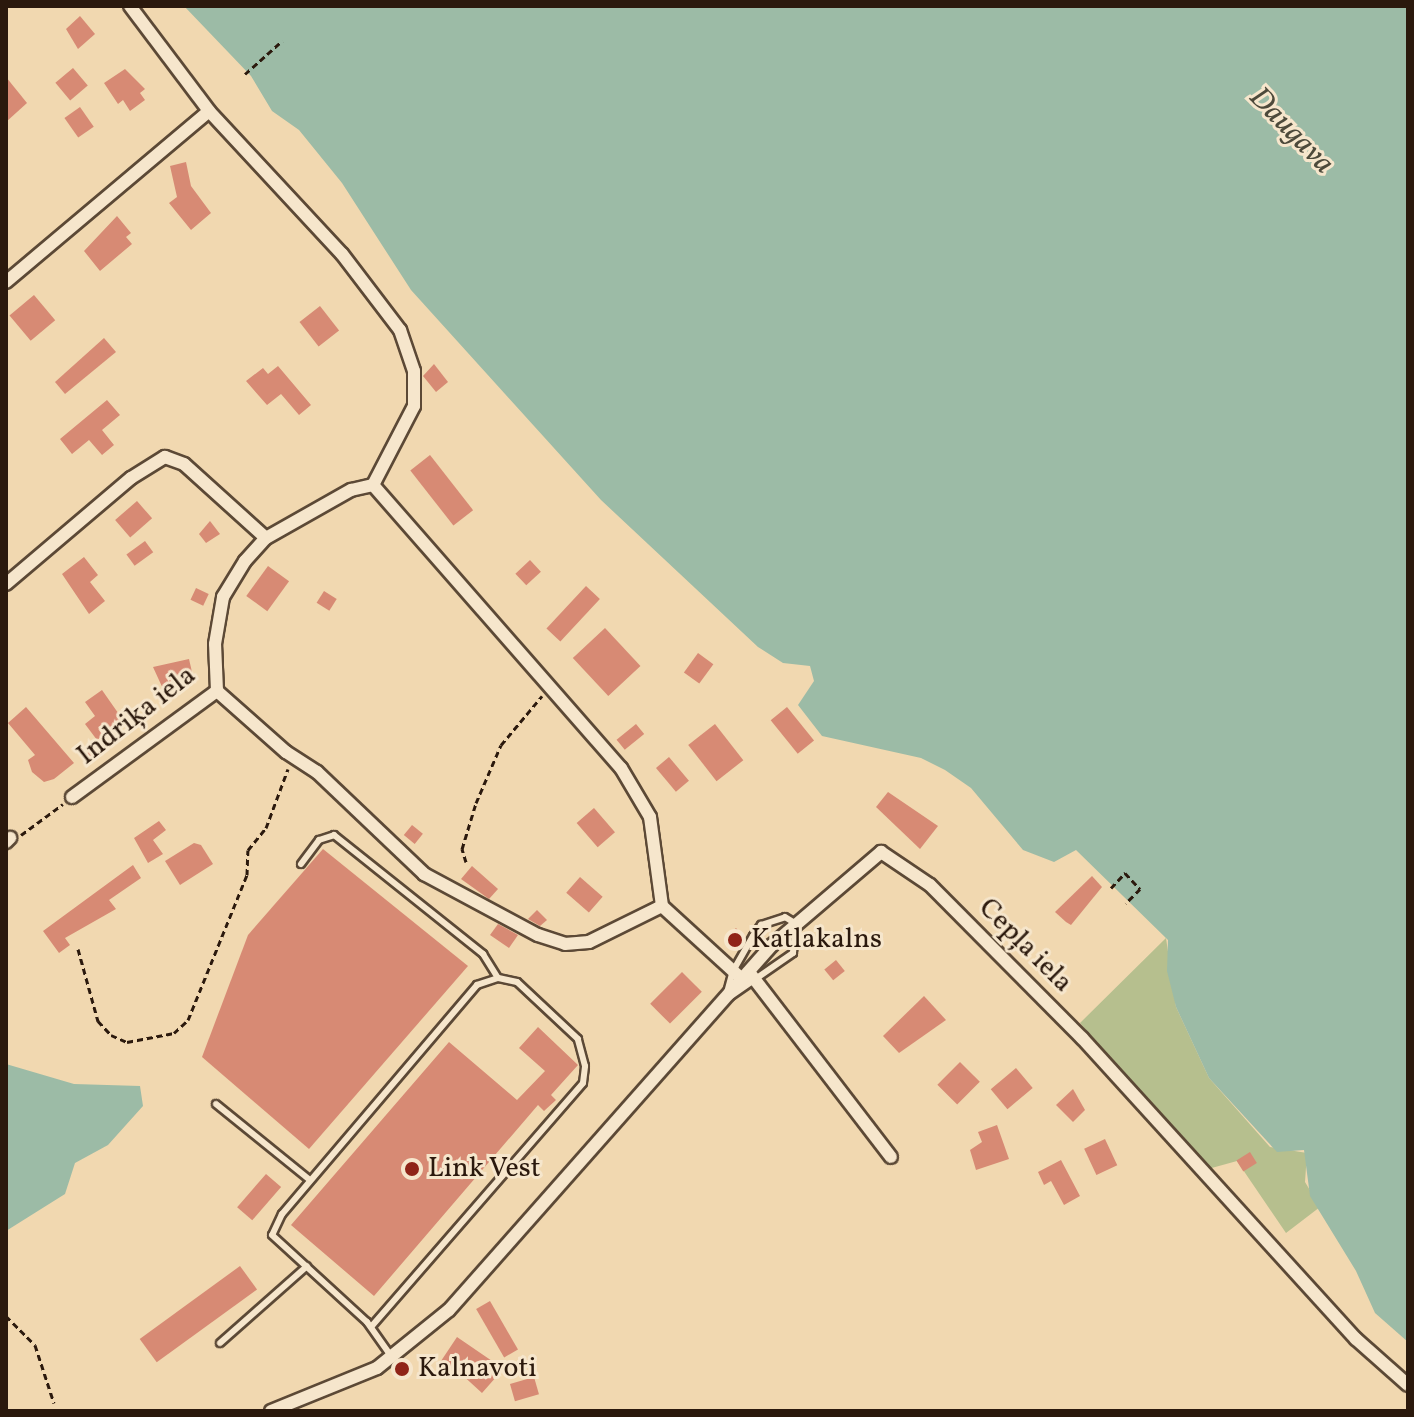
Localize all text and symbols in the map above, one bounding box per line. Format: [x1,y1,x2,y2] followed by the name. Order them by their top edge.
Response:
[1241,80,1341,182] water label: Daugava
[71,659,203,773] street label: Indriķa iela
[971,892,1079,1000] street label: Cepļa iela
[751,923,882,957] place label: Katlakalns
[726,931,744,949] marker: Katlakalns
[428,1152,541,1186] place label: Link Vest
[403,1160,421,1178] marker: Link Vest
[418,1352,537,1386] place label: Kalnavoti
[393,1360,411,1378] marker: Kalnavoti

